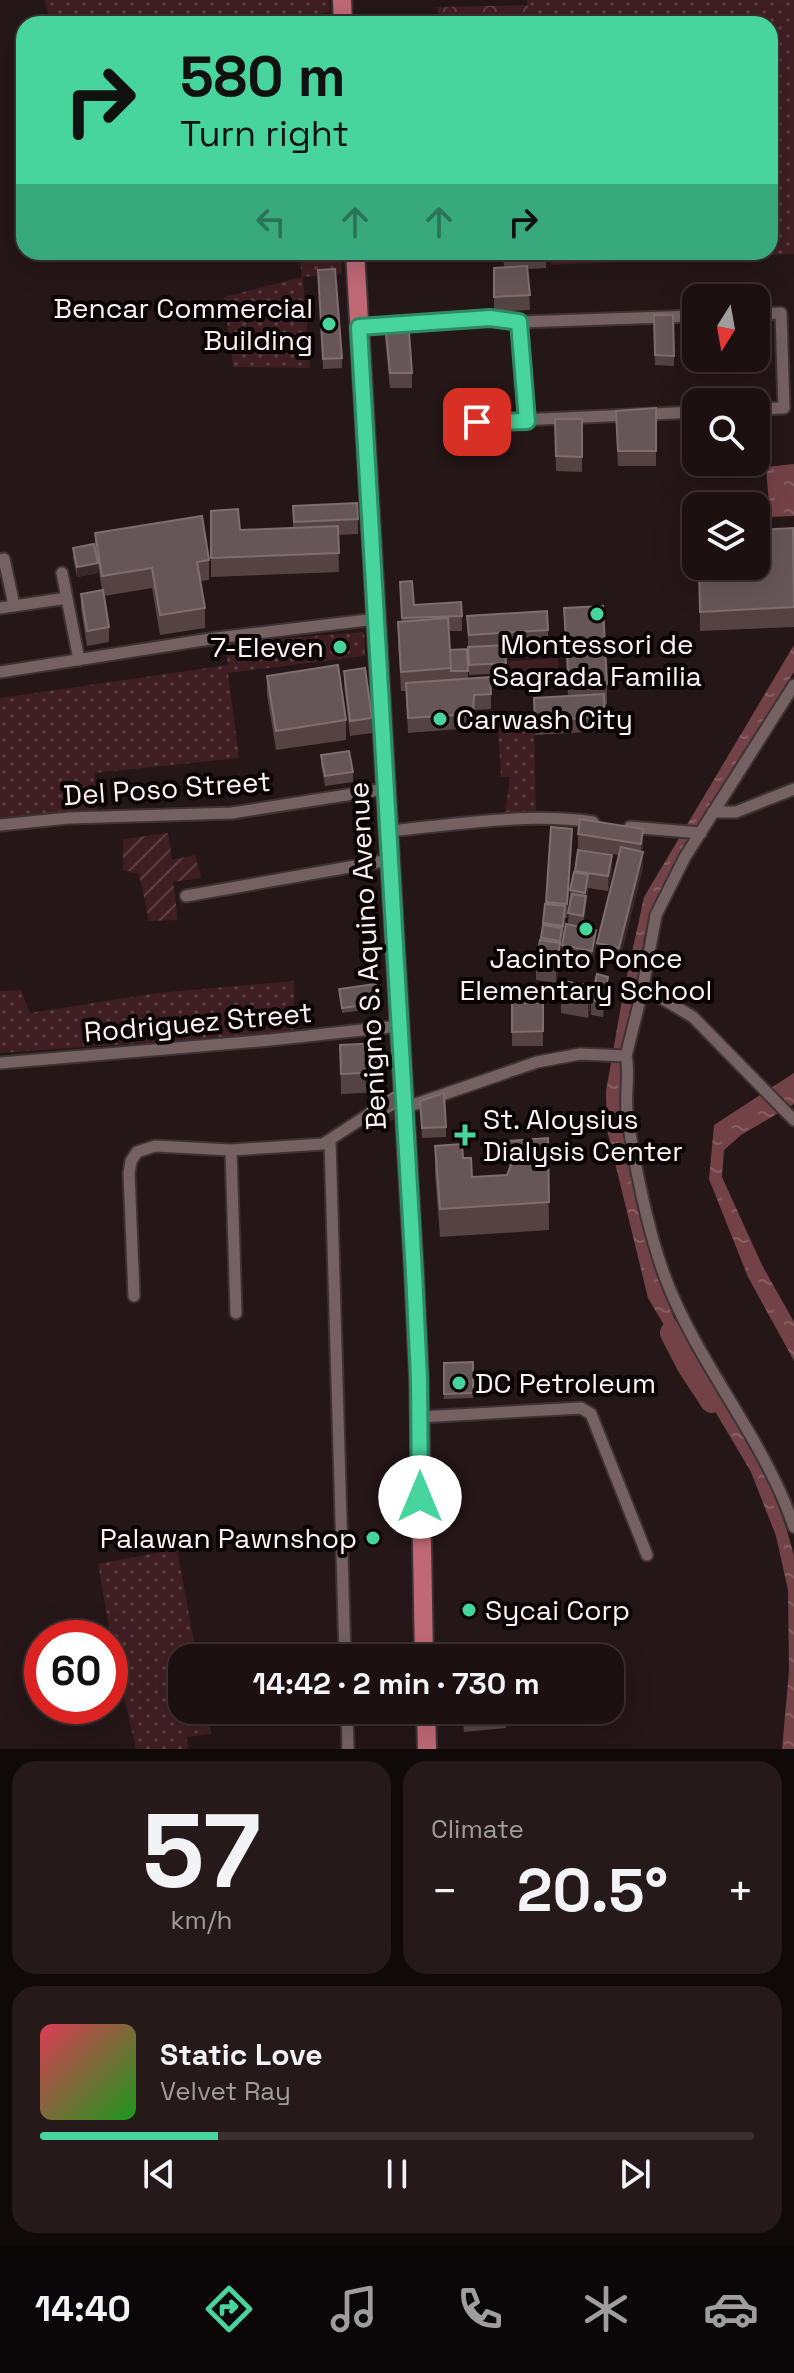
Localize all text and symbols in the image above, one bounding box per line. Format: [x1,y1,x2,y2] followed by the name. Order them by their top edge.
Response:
[180,41,346,112] text: 580 m
[48,48,152,152] icon: right
[180,111,349,157] text: Turn right
[249,200,293,244] icon: left
[333,200,377,244] icon: ahead
[417,200,461,244] icon: ahead
[501,200,545,244] icon: right
[682,284,770,372] north arrow
[682,284,770,580] map controls
[54,290,313,358] place label: Bencar Commercial Building
[320,315,338,333] marker: Bencar Commercial Building
[443,388,511,456] pin
[682,388,770,476] button: search
[455,400,499,444] icon: arrive
[682,492,770,580] button: layers
[588,605,606,623] marker: Montessori de Sagrada Familia
[492,626,702,694] place label: Montessori de Sagrada Familia
[210,629,324,665] place label: 7-Eleven
[331,638,349,656] marker: 7-Eleven
[456,701,633,737] place label: Carwash City
[431,710,449,728] marker: Carwash City
[62,763,272,813] street label: Del Poso Street
[340,781,394,1131] street label: Benigno S. Aquino Avenue
[577,920,595,938] marker: Jacinto Ponce Elementary School
[460,940,712,1008] place label: Jacinto Ponce Elementary School
[82,994,314,1050] street label: Rodriguez Street
[483,1101,683,1169] place label: St. Aloysius Dialysis Center
[454,1124,476,1146] marker: St. Aloysius Dialysis Center
[475,1365,656,1401] place label: DC Petroleum
[450,1374,468,1392] marker: DC Petroleum
[378,1455,462,1539] position arrow
[100,1520,357,1556] place label: Palawan Pawnshop
[364,1529,382,1547] marker: Palawan Pawnshop
[485,1592,630,1628] place label: Sycai Corp
[460,1601,478,1619] marker: Sycai Corp
[24,1620,128,1724] speed limit sign: 60
[252,1664,540,1703] text: 14:42 · 2 min · 730 m
[142,1785,261,1917] text: 57
[431,1812,524,1846] text: Climate
[517,1852,668,1929] text: 20.5°
[431,1863,458,1919] text: −
[727,1863,754,1919] text: +
[171,1903,232,1937] text: km/h
[160,2035,323,2074] text: Static Love
[160,2074,291,2108] text: Velvet Ray
[137,2152,181,2196] icon: previous
[375,2152,419,2196] icon: pause
[613,2152,657,2196] icon: next
[201,2281,257,2337] icon: directions
[326,2281,382,2337] icon: music
[452,2281,508,2337] icon: phone
[578,2281,634,2337] icon: climate
[703,2281,759,2337] icon: car
[35,2286,131,2332] text: 14:40

